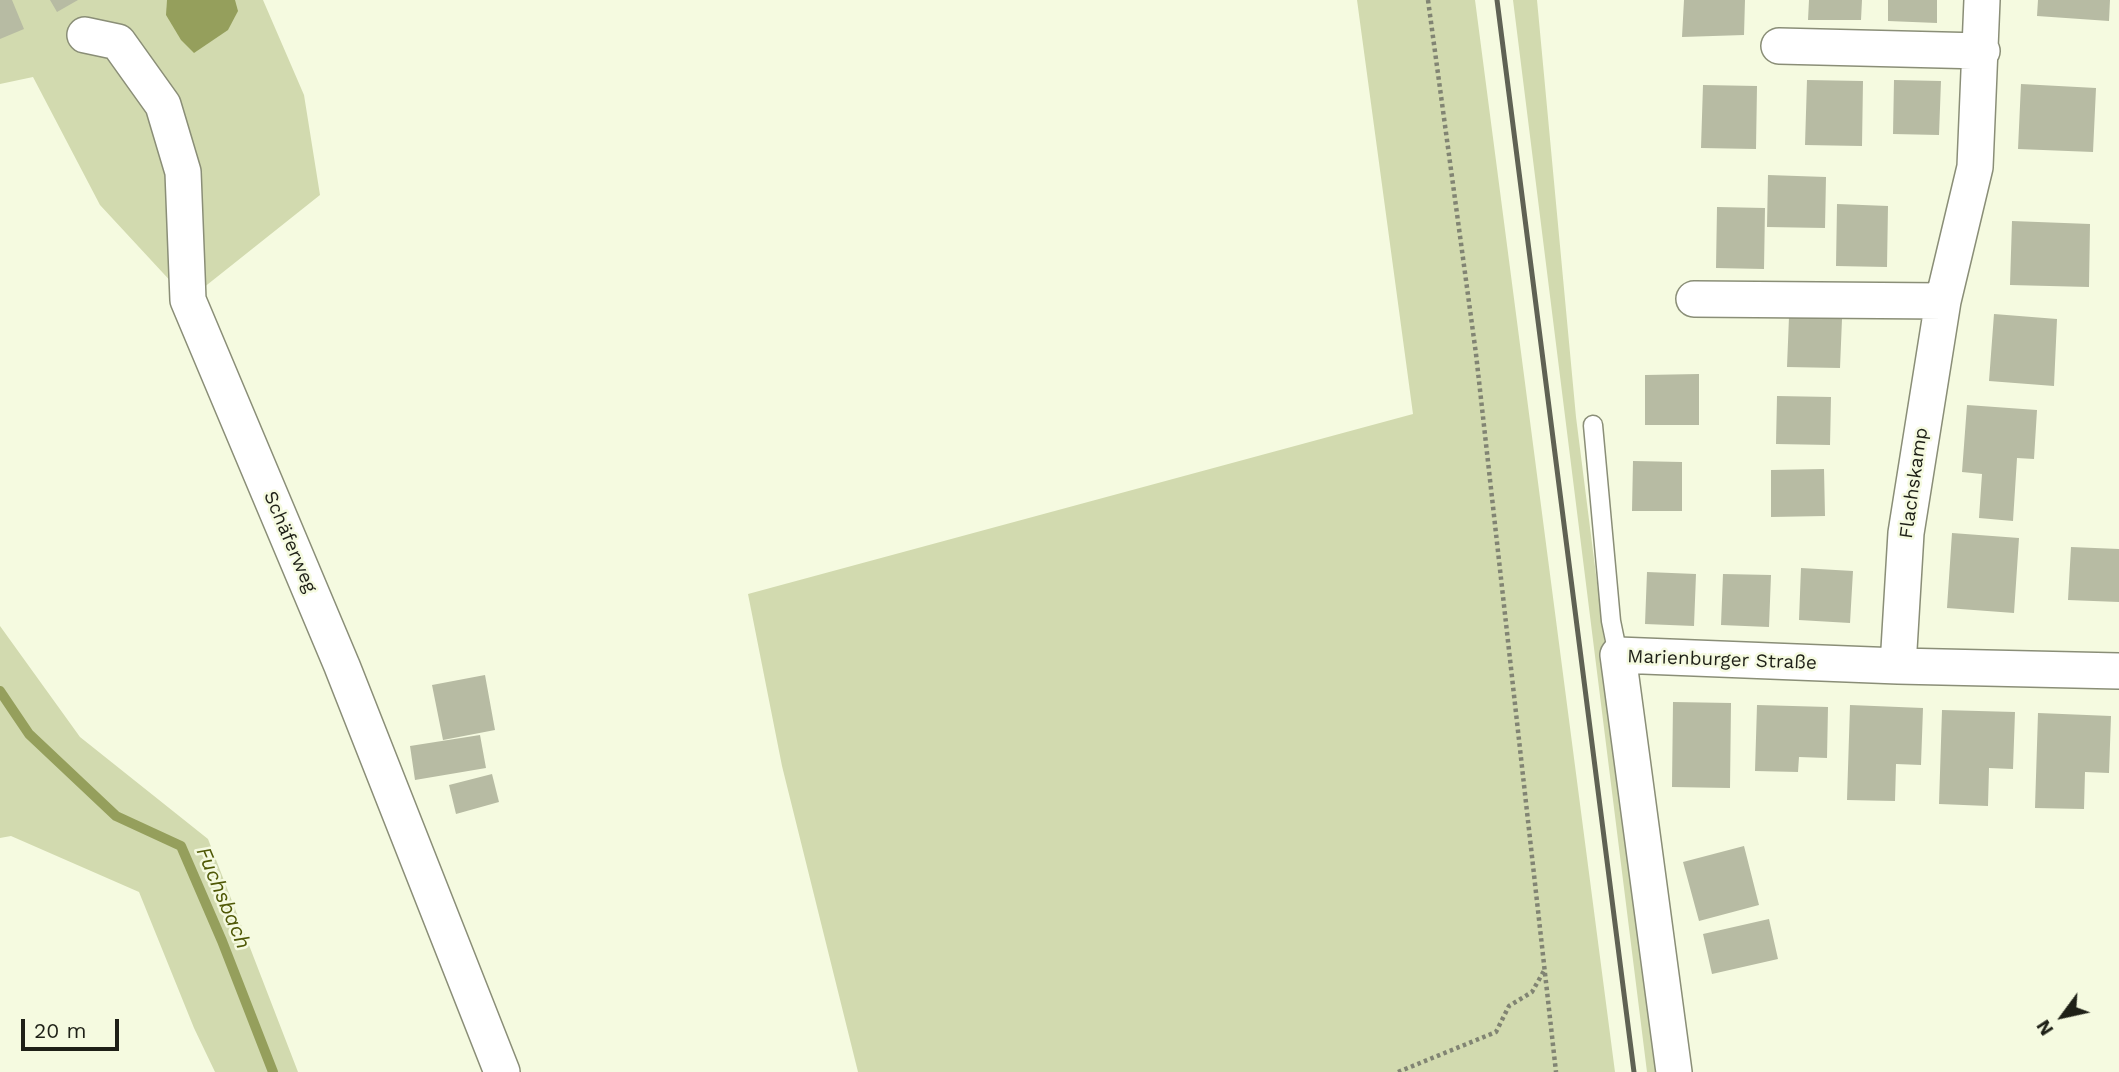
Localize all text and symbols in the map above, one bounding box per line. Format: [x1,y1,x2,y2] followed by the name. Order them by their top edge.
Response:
[1895,426,1933,540] street label: Flachskamp
[258,488,322,596] street label: Schäferweg
[1627,645,1817,675] street label: Marienburger Straße
[190,843,256,953] water label: Fuchsbach
[2028,981,2098,1051] north arrow
[24,1006,122,1050] scale bar
[2031,1016,2058,1040] text: N
[34,1018,86,1043] text: 20 m

